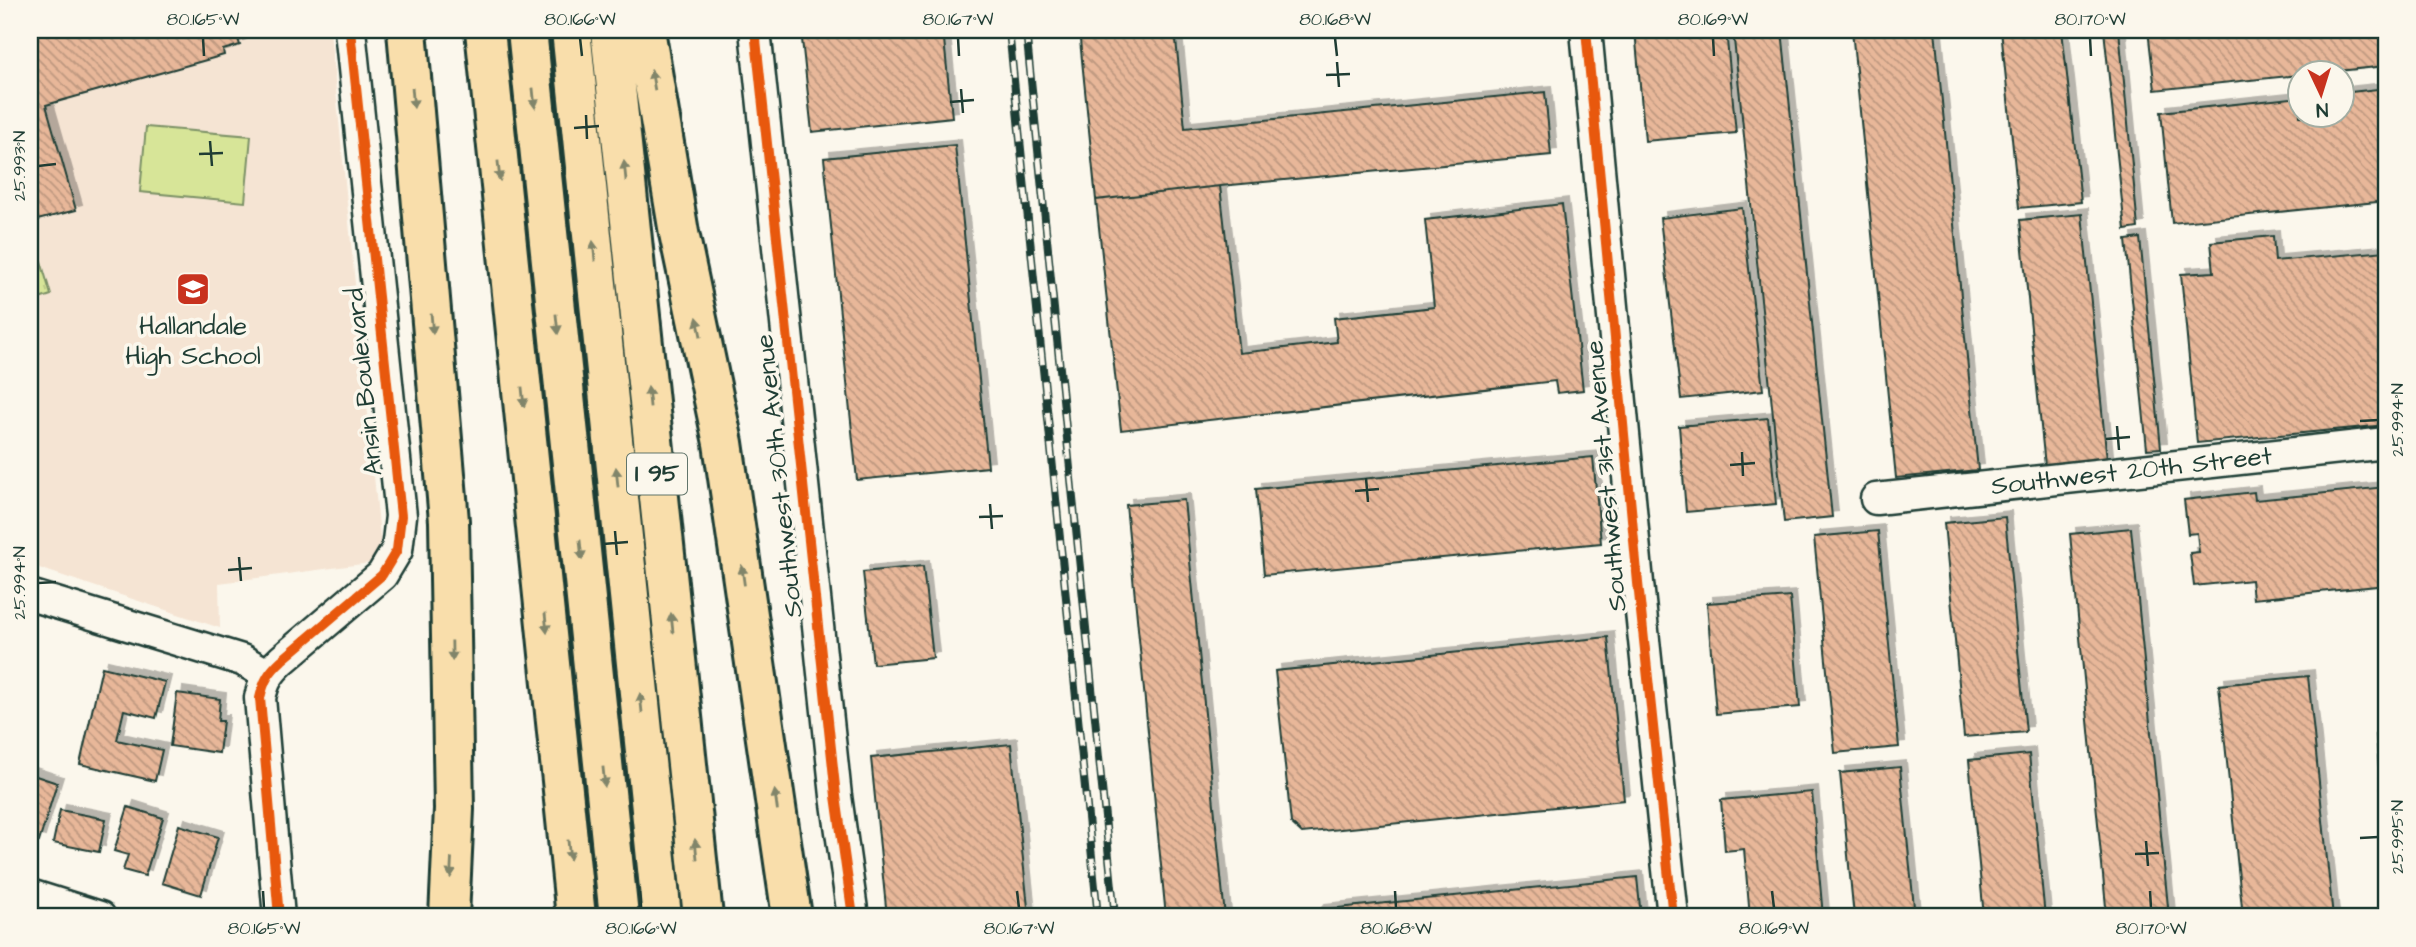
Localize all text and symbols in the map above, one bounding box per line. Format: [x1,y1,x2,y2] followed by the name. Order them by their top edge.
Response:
[167,7,239,32] text: 80.165°W
[544,7,616,32] text: 80.166°W
[922,7,994,32] text: 80.167°W
[1299,7,1371,32] text: 80.168°W
[1678,7,1748,32] text: 80.169°W
[2054,7,2126,32] text: 80.170°W
[2286,60,2356,130] north arrow
[647,68,658,90] one-way arrow
[407,87,418,109] one-way arrow
[529,87,540,109] one-way arrow
[2315,96,2329,123] text: N
[7,131,32,201] text: 25.993°N
[619,159,630,181] one-way arrow
[494,160,505,182] one-way arrow
[588,239,599,261] one-way arrow
[174,270,212,308] school or university icon: Hallandale High School
[336,286,392,478] street label: Ansin Boulevard
[125,308,261,376] place label: Hallandale High School
[552,313,563,335] one-way arrow
[427,314,438,336] one-way arrow
[693,316,704,338] one-way arrow
[746,332,812,620] street label: Southwest 30th Avenue
[1576,339,1636,613] street label: Southwest 31st Avenue
[2385,383,2410,457] text: 25.994°N
[517,386,528,408] one-way arrow
[643,386,654,408] one-way arrow
[1989,438,2274,504] street label: Southwest 20th Street
[627,453,687,494] road number: I 95
[611,466,622,488] one-way arrow
[576,539,587,561] one-way arrow
[7,546,32,620] text: 25.994°N
[737,564,748,586] one-way arrow
[666,612,677,634] one-way arrow
[540,613,551,635] one-way arrow
[446,640,458,662] one-way arrow
[635,692,646,714] one-way arrow
[599,766,610,788] one-way arrow
[770,789,781,811] one-way arrow
[2385,800,2410,874] text: 25.995°N
[690,838,701,860] one-way arrow
[564,839,575,861] one-way arrow
[445,857,456,879] one-way arrow
[228,916,300,941] text: 80.165°W
[605,916,677,941] text: 80.166°W
[983,916,1055,941] text: 80.167°W
[1360,916,1432,941] text: 80.168°W
[1739,916,1809,941] text: 80.169°W
[2115,916,2187,941] text: 80.170°W

